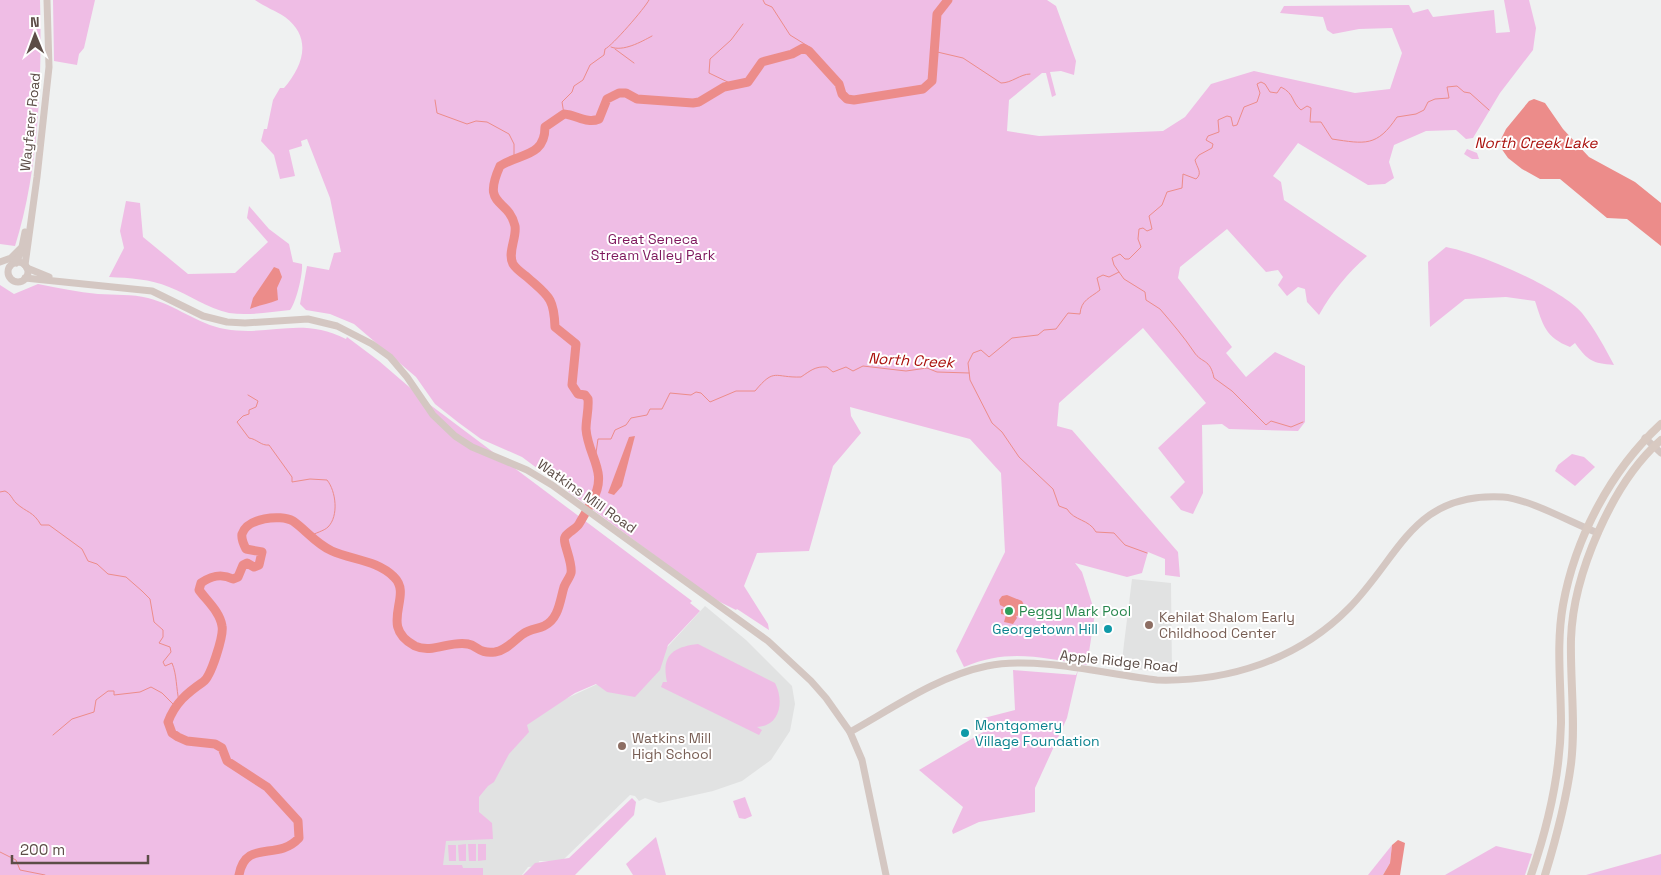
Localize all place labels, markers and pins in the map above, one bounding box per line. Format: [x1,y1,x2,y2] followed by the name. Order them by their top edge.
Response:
[1019,602,1131,620] place label: Peggy Mark Pool
[1003,605,1015,617] marker: Peggy Mark Pool
[1159,608,1295,642] place label: Kehilat Shalom Early Childhood Center
[1143,619,1155,631] marker: Kehilat Shalom Early Childhood Center
[992,620,1098,638] place label: Georgetown Hill
[1102,623,1114,635] marker: Georgetown Hill
[975,716,1100,750] place label: Montgomery Village Foundation
[959,727,971,739] marker: Montgomery Village Foundation
[632,729,712,763] place label: Watkins Mill High School
[616,740,628,752] marker: Watkins Mill High School

